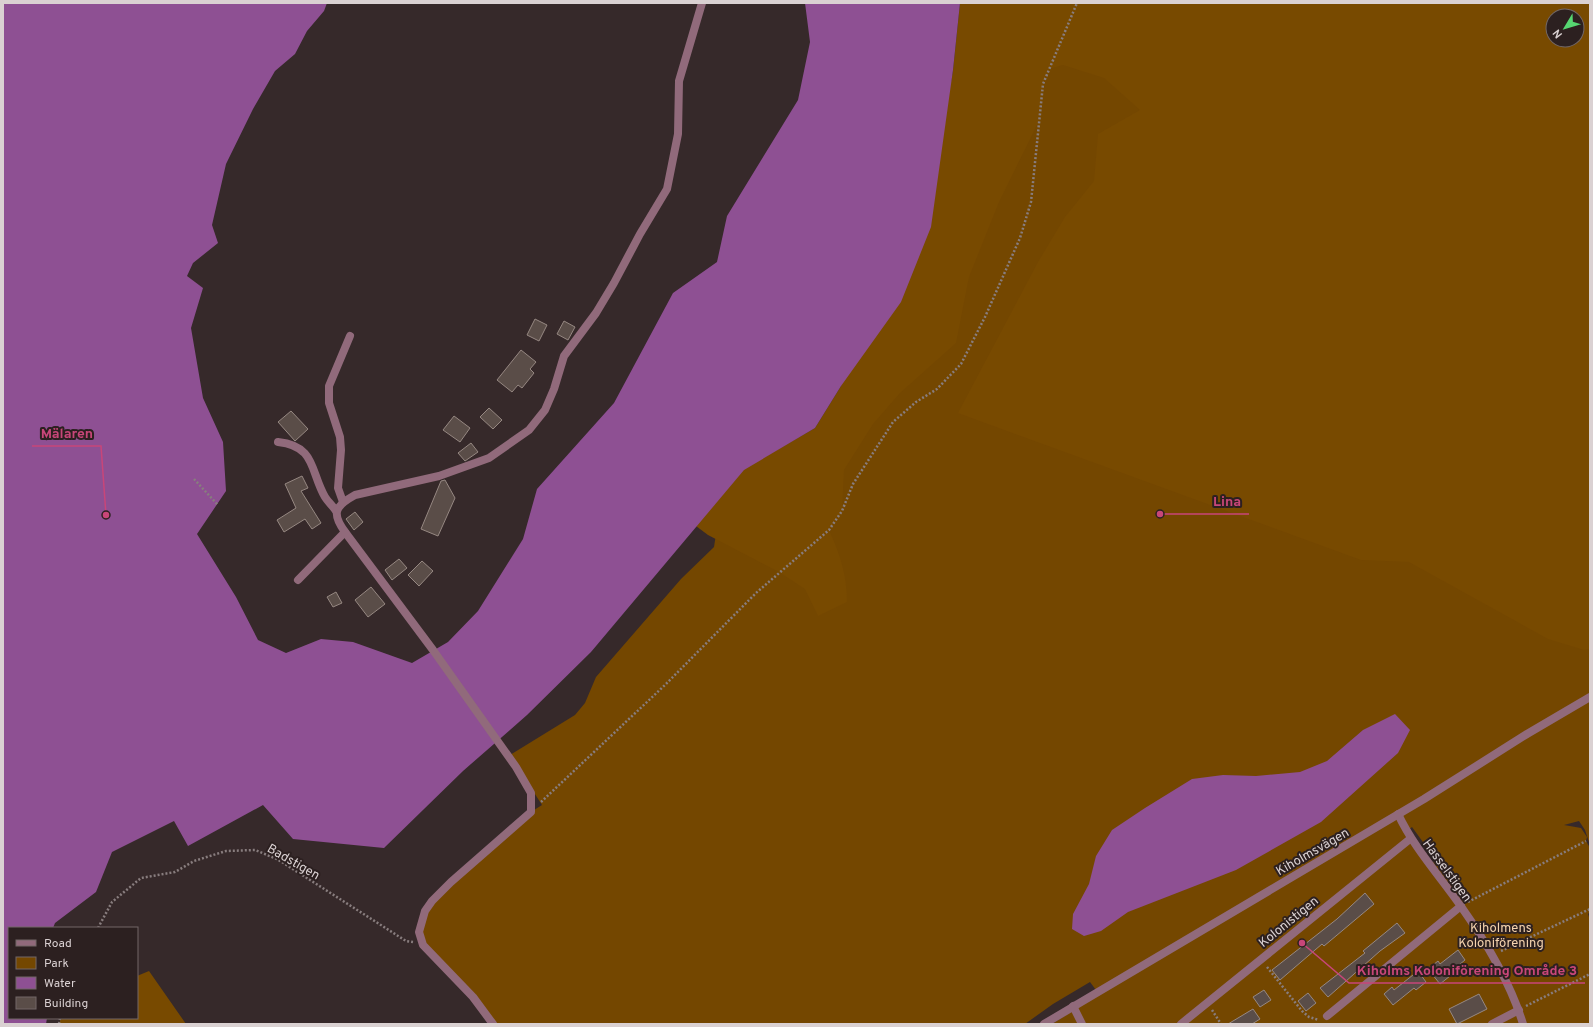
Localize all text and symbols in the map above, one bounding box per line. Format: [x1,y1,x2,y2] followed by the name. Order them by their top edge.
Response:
[1545,8,1585,48] north arrow
[1550,26,1566,41] text: N
[32,420,101,446] callout: Mälaren
[41,426,93,443] text: Mälaren
[1205,488,1249,514] callout: Lina
[1213,494,1241,511] text: Lina
[1274,825,1352,880] street label: Kiholmsvägen
[1418,837,1474,906] street label: Hasselstigen
[264,841,322,884] street label: Badstigen
[1256,894,1322,952] street label: Kolonistigen
[1458,921,1544,952] park label: Kiholmens Koloniförening
[8,927,138,1019] legend
[44,936,72,952] text: Road
[44,956,69,972] text: Park
[1349,957,1585,983] callout: Kiholms Koloniförening Område 3
[1357,963,1577,980] text: Kiholms Koloniförening Område 3
[44,976,76,992] text: Water
[44,996,88,1012] text: Building

